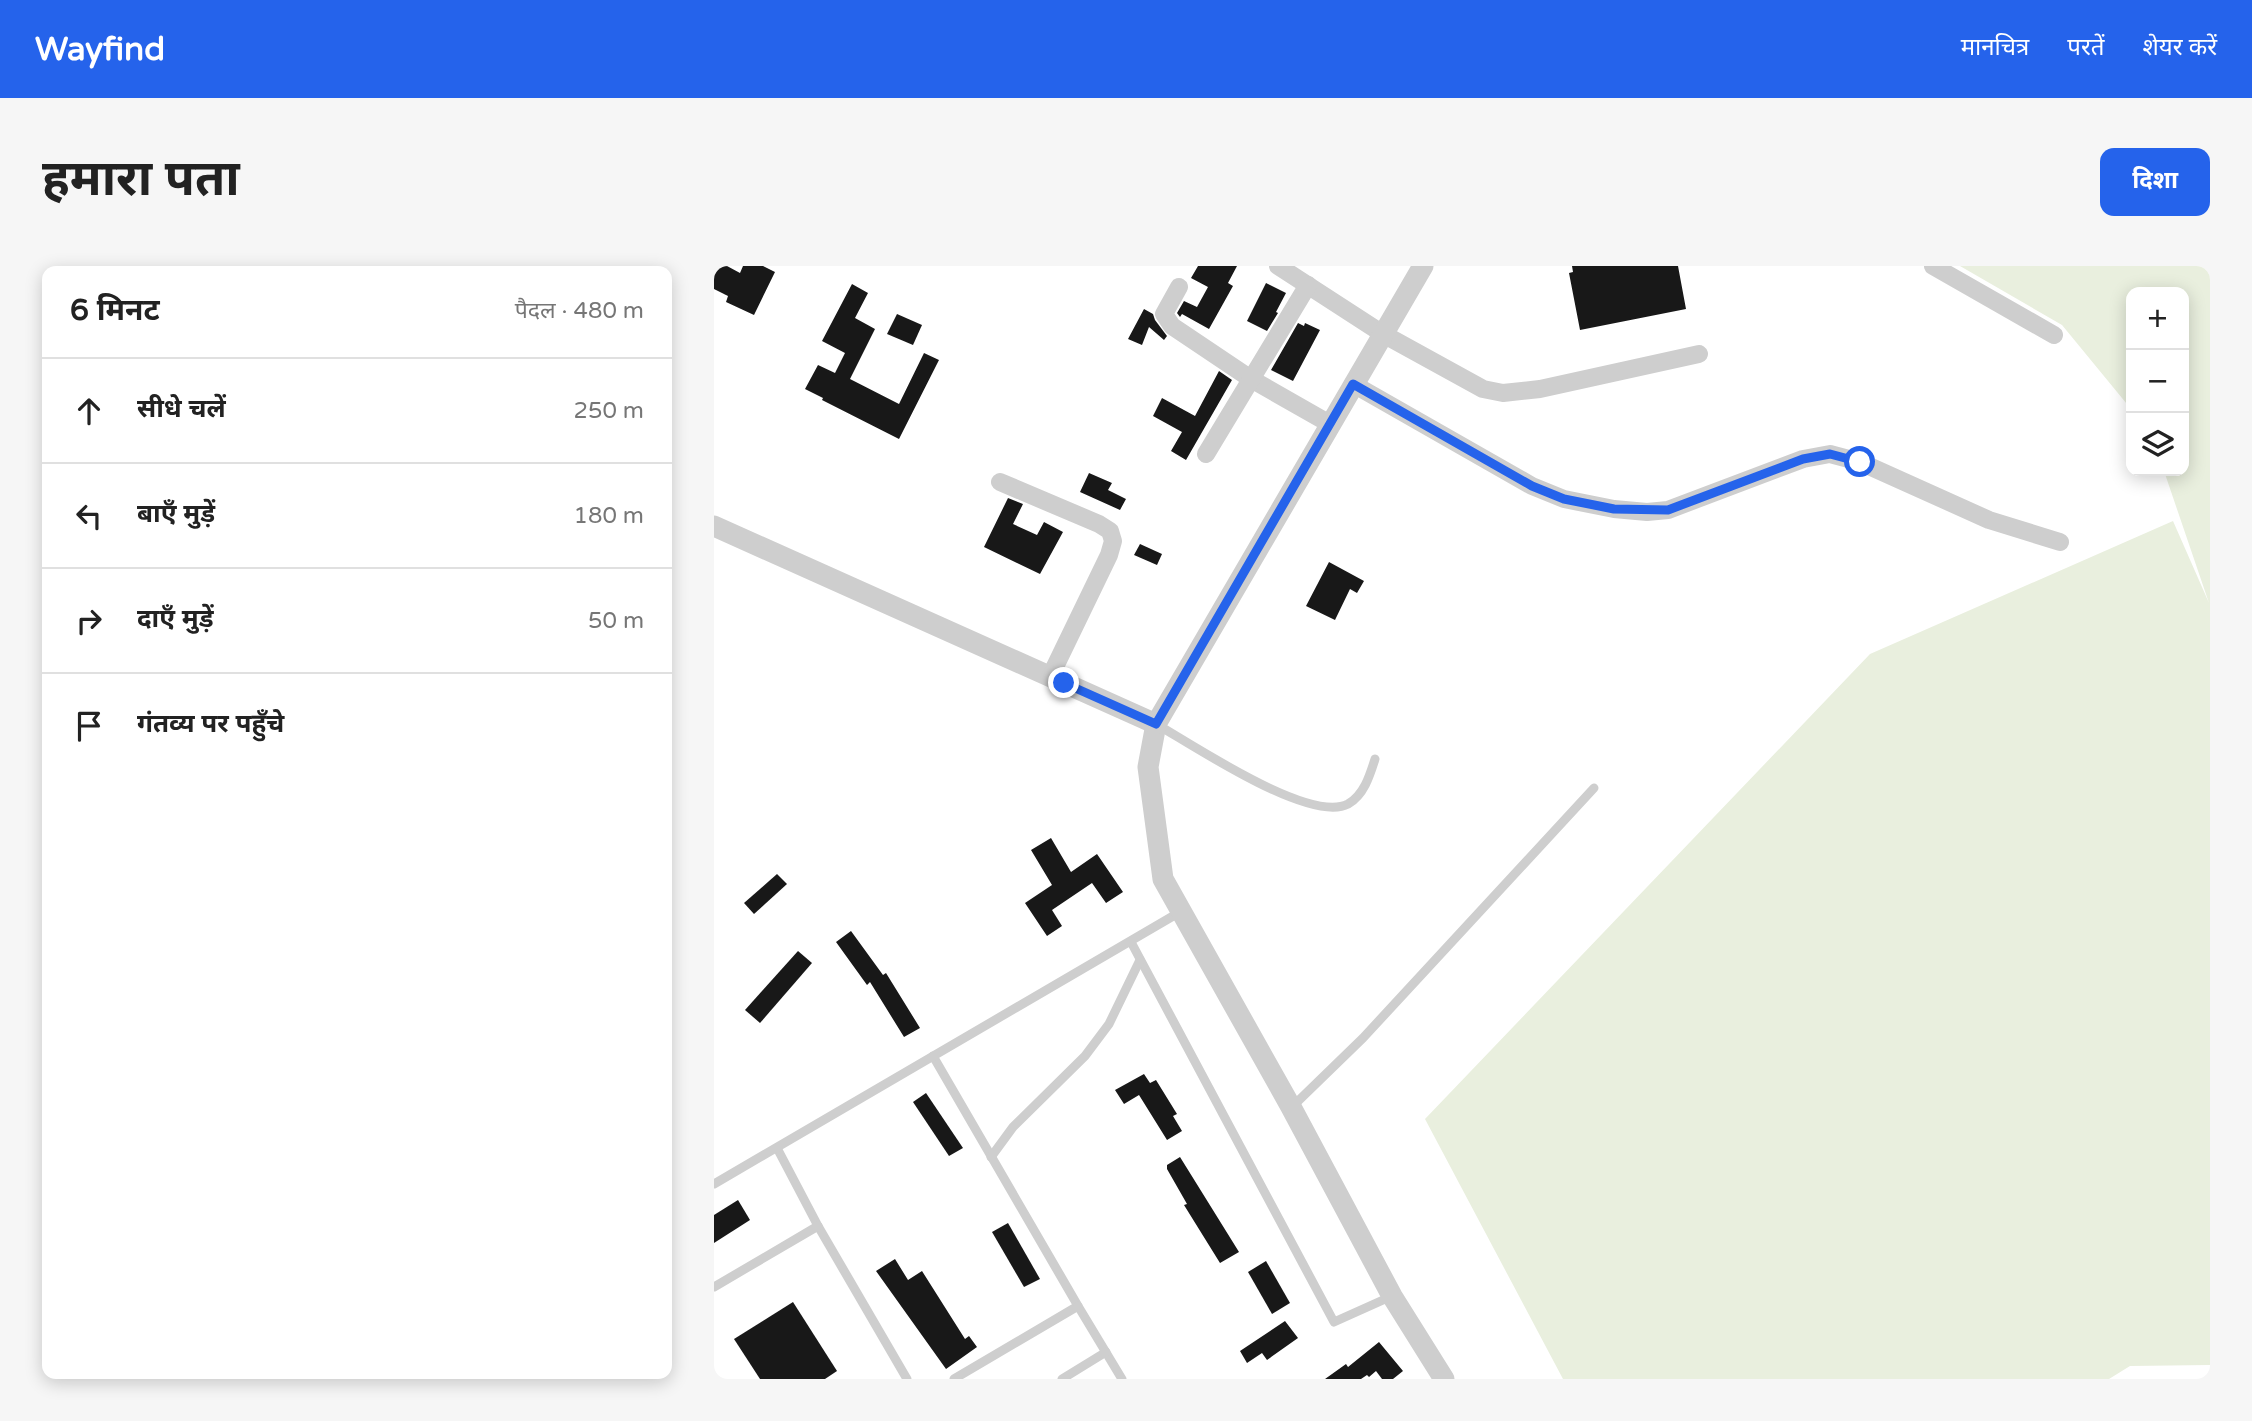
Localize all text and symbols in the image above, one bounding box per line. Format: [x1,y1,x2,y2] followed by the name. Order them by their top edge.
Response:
[35,30,165,69] text: Wayfind
[1961,33,2029,62] text: मानचित्र
[2067,33,2104,62] text: परतें
[2142,33,2217,62] text: शेयर करें
[2100,148,2210,216] button: दिशा
[42,150,240,209] text: हमारा पता
[2126,287,2189,476] map controls
[2126,287,2189,350] button: +
[70,292,160,329] text: 6 मिनट
[515,297,644,325] text: पैदल · 480 m
[2126,350,2189,413] button: −
[70,392,108,430] icon: ahead
[137,393,226,424] text: सीधे चलें
[574,397,644,425] text: 250 m
[2126,413,2189,476] button: layers
[1844,446,1875,477] route start
[70,497,108,535] icon: left
[137,498,215,529] text: बाएँ मुड़ें
[574,502,644,530] text: 180 m
[70,602,108,640] icon: right
[137,603,214,634] text: दाएँ मुड़ें
[588,607,644,635] text: 50 m
[1048,667,1079,698] route end
[70,707,108,745] icon: arrive
[137,708,284,739] text: गंतव्य पर पहुँचे

